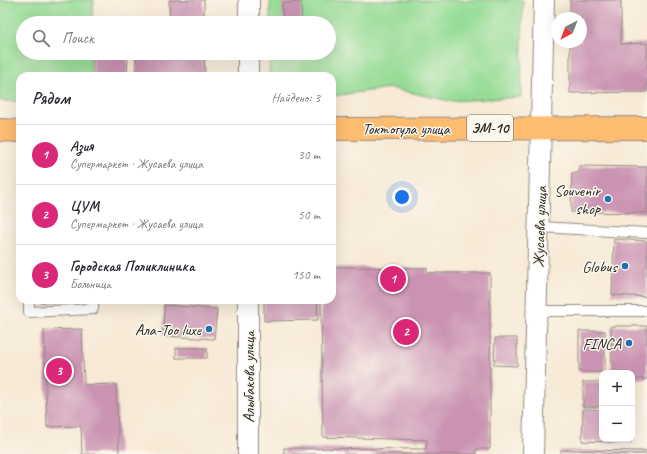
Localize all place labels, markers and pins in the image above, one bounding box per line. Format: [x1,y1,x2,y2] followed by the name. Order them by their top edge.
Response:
[554,181,601,219] place label: Souvenir shop
[603,194,613,204] marker: Souvenir shop
[582,257,619,277] place label: Globus
[620,261,630,271] marker: Globus
[380,264,406,294] pin: 1
[393,317,419,347] pin: 2
[135,320,203,340] place label: Ала-Тоо luxe
[204,324,214,334] marker: Ала-Тоо luxe
[582,334,622,354] place label: FINCА
[624,338,634,348] marker: FINCА
[46,356,72,386] pin: 3

